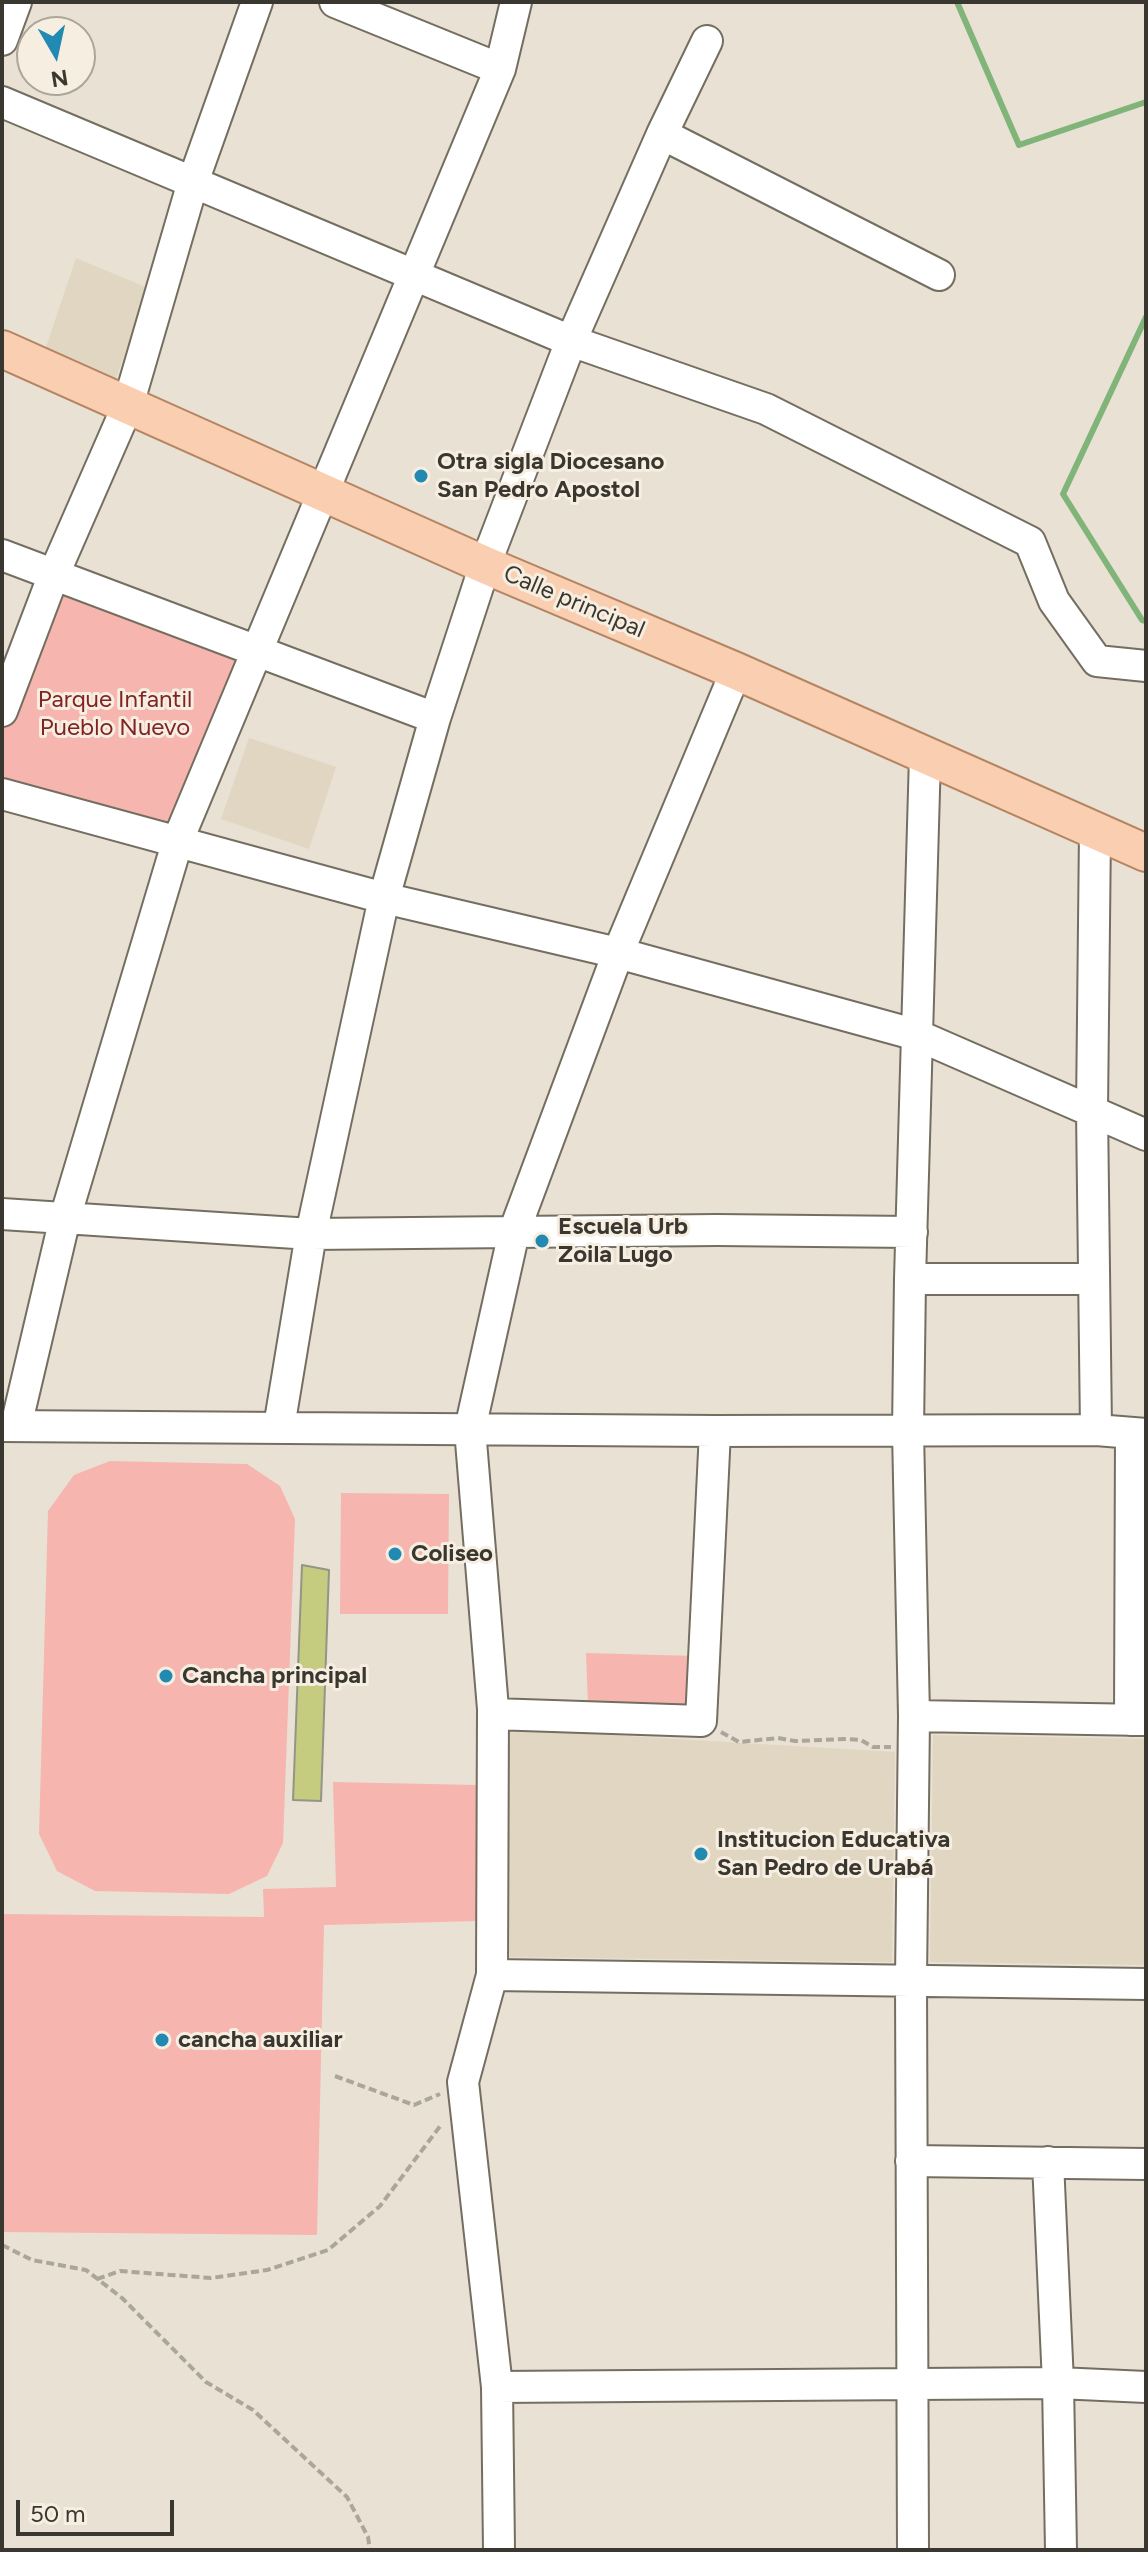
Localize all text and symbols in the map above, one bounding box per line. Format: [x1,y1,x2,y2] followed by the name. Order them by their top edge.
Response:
[16,16,96,96] north arrow
[49,64,70,93] text: N
[437,448,664,504] place label: Otra sigla Diocesano San Pedro Apostol
[412,467,430,485] marker: Otra sigla Diocesano San Pedro Apostol
[499,559,649,645] street label: Calle principal
[38,686,192,742] park label: Parque Infantil Pueblo Nuevo
[558,1213,688,1269] place label: Escuela Urb Zoila Lugo
[533,1232,551,1250] marker: Escuela Urb Zoila Lugo
[411,1540,493,1568] place label: Coliseo
[386,1545,404,1563] marker: Coliseo
[182,1662,367,1690] place label: Cancha principal
[157,1667,175,1685] marker: Cancha principal
[717,1826,950,1882] place label: Institucion Educativa San Pedro de Urabá
[692,1845,710,1863] marker: Institucion Educativa San Pedro de Urabá
[178,2026,342,2054] place label: cancha auxiliar
[153,2031,171,2049] marker: cancha auxiliar
[20,2484,178,2534] scale bar
[30,2499,86,2528] text: 50 m

